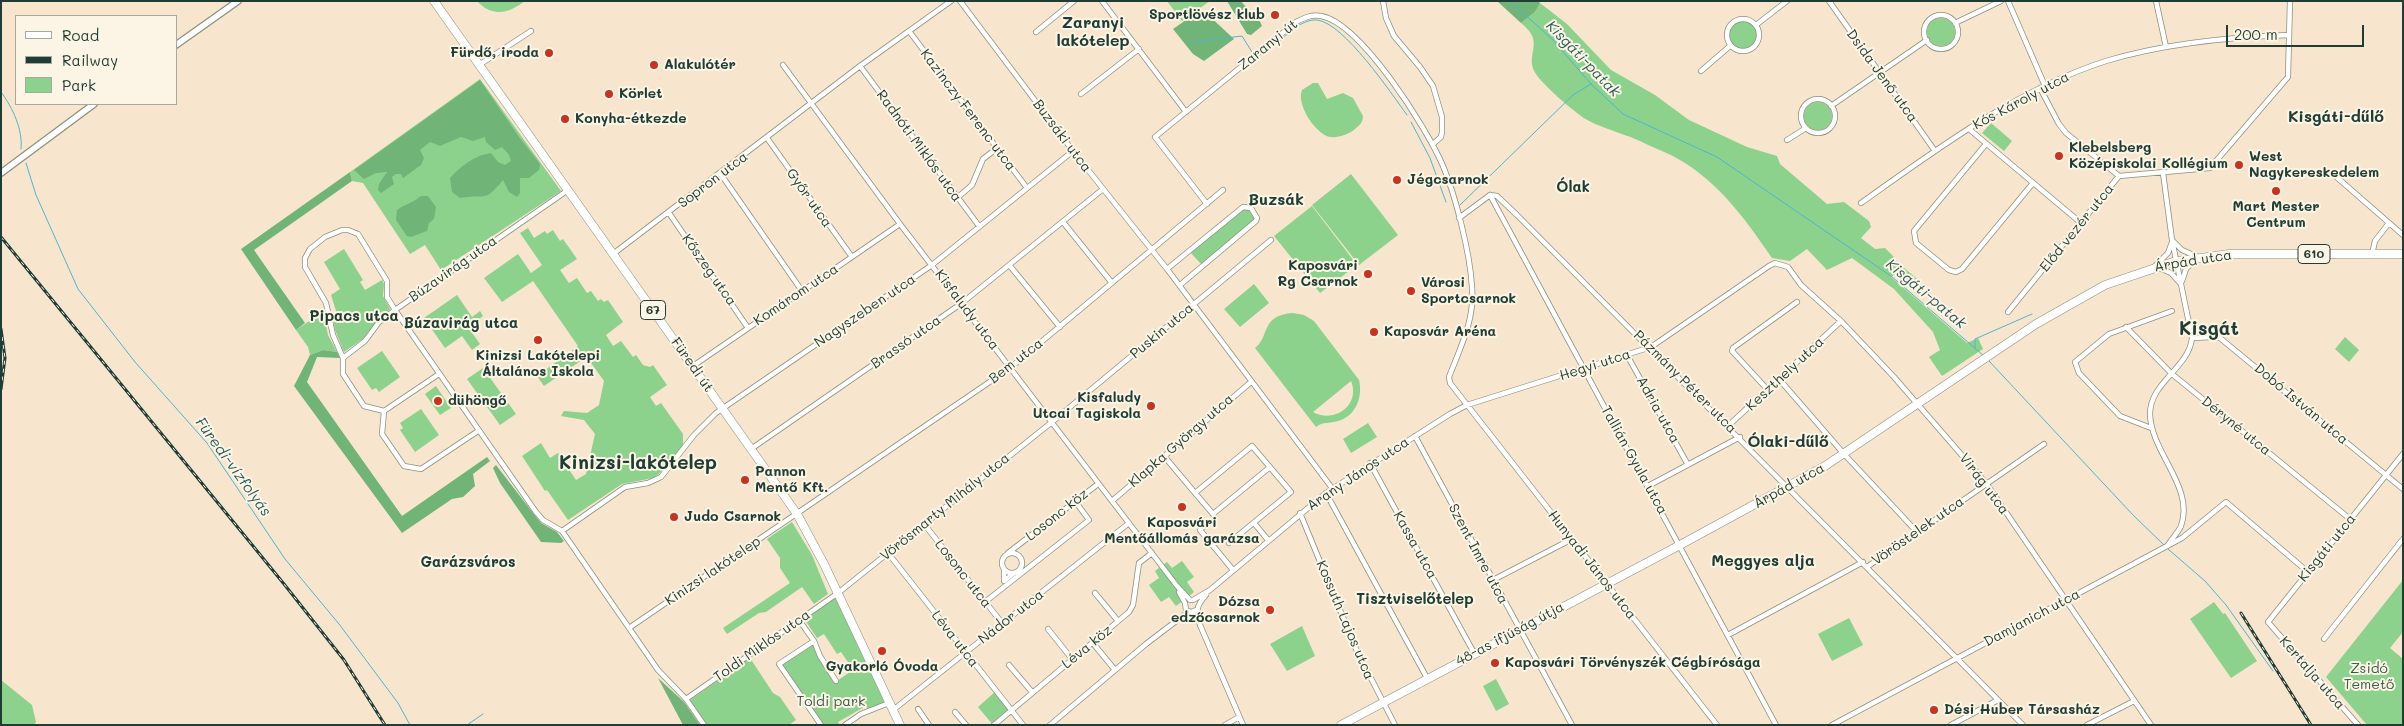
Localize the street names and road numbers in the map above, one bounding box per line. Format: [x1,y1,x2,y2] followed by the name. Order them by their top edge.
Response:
[1235,16,1301,74] street label: Zaranyi út
[1843,26,1921,126] street label: Dsida Jenő utca
[917,46,1019,174] street label: Kazinczy Ferenc utca
[1970,69,2072,133] street label: Kós Károly utca
[873,87,965,205] street label: Radnóti Miklós utca
[1029,96,1095,176] street label: Buzsáki utca
[675,148,751,212] street label: Sopron utca
[783,165,835,231] street label: Győr utca
[2036,181,2118,275] street label: Előd vezér utca
[678,231,740,309] street label: Kőszeg utca
[406,232,500,306] street label: Búzavirág utca
[2298,244,2330,264] road number: 610
[2153,247,2233,275] street label: Árpád utca
[751,261,841,329] street label: Komárom utca
[931,266,1003,354] street label: Kisfaludy utca
[811,271,919,351] street label: Nagyszeben utca
[640,300,666,320] road number: 67
[1127,300,1197,362] street label: Puskin utca
[868,312,944,372] street label: Brassó utca
[1630,327,1740,437] street label: Pázmány Péter utca
[1743,334,1827,414] street label: Keszthely utca
[667,335,717,395] street label: Füredi út
[986,335,1046,387] street label: Bem utca
[1557,346,1633,384] street label: Hegyi utca
[2251,360,2351,448] street label: Dobó István utca
[1633,374,1683,446] street label: Adria utca
[1125,391,1237,491] street label: Klapka György utca
[2198,393,2274,459] street label: Déryné utca
[1597,403,1671,517] street label: Tallián Gyula utca
[1304,434,1412,514] street label: Arany János utca
[877,450,1013,564] street label: Vörösmarty Mihály utca
[1956,450,2012,518] street label: Virág utca
[1751,460,1827,512] street label: Árpád utca
[1022,485,1092,545] street label: Losonc köz
[1869,493,1967,569] street label: Vöröstelek utca
[1445,501,1511,607] street label: Szent Imre utca
[1544,507,1640,623] street label: Hunyadi János utca
[1390,508,1440,582] street label: Kassa utca
[2295,511,2359,585] street label: Kisgáti utca
[662,533,764,609] street label: Kinizsi lakótelep
[931,537,995,611] street label: Losonc utca
[1312,558,1378,682] street label: Kossuth Lajos utca
[975,586,1047,648] street label: Nádor utca
[1981,586,2083,650] street label: Damjanich utca
[1453,598,1567,670] street label: 48-as ifjúság útja
[710,606,814,686] street label: Toldi Miklós utca
[928,607,982,671] street label: Léva utca
[1059,622,1115,672] street label: Léva köz
[2276,633,2348,713] street label: Kertalja utca

